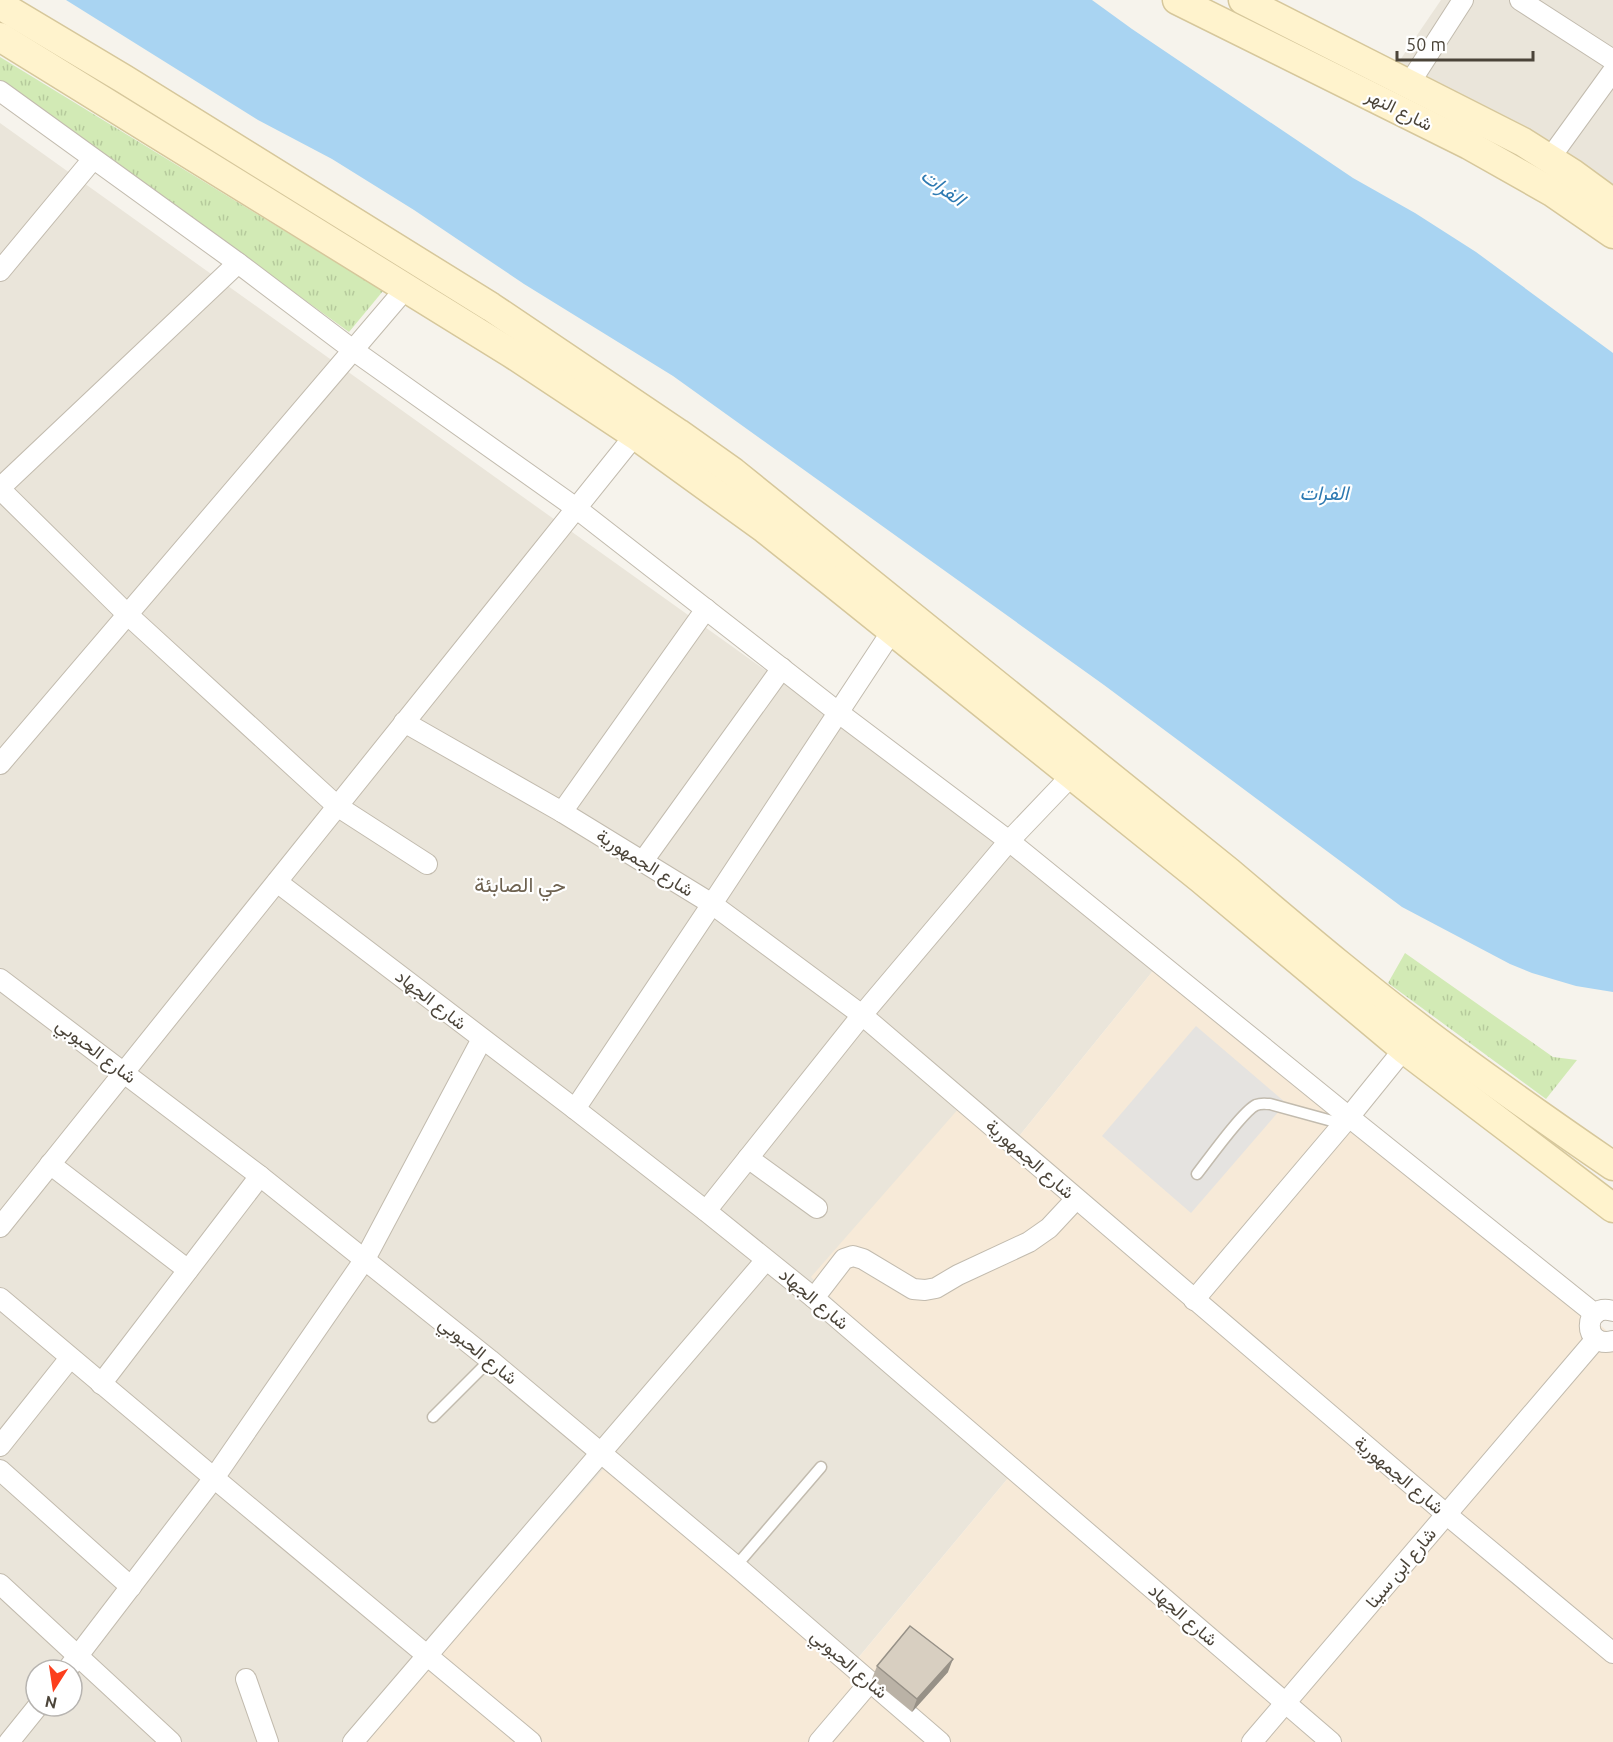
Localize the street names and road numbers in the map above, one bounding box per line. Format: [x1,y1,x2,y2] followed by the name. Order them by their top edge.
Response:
[1361,84,1436,136] street label: شارع النهر
[592,824,698,902] street label: شارع الجمهورية
[390,965,471,1035] street label: شارع الجهاد
[49,1014,141,1092] street label: شارع الحبوبي
[980,1114,1079,1204] street label: شارع الجمهورية
[774,1263,853,1335] street label: شارع الجهاد
[432,1313,522,1393] street label: شارع الحبوبي
[1349,1431,1448,1520] street label: شارع الجمهورية
[1361,1523,1442,1613] street label: شارع ابن سينا
[1143,1579,1222,1652] street label: شارع الجهاد
[803,1625,892,1706] street label: شارع الحبوبي

